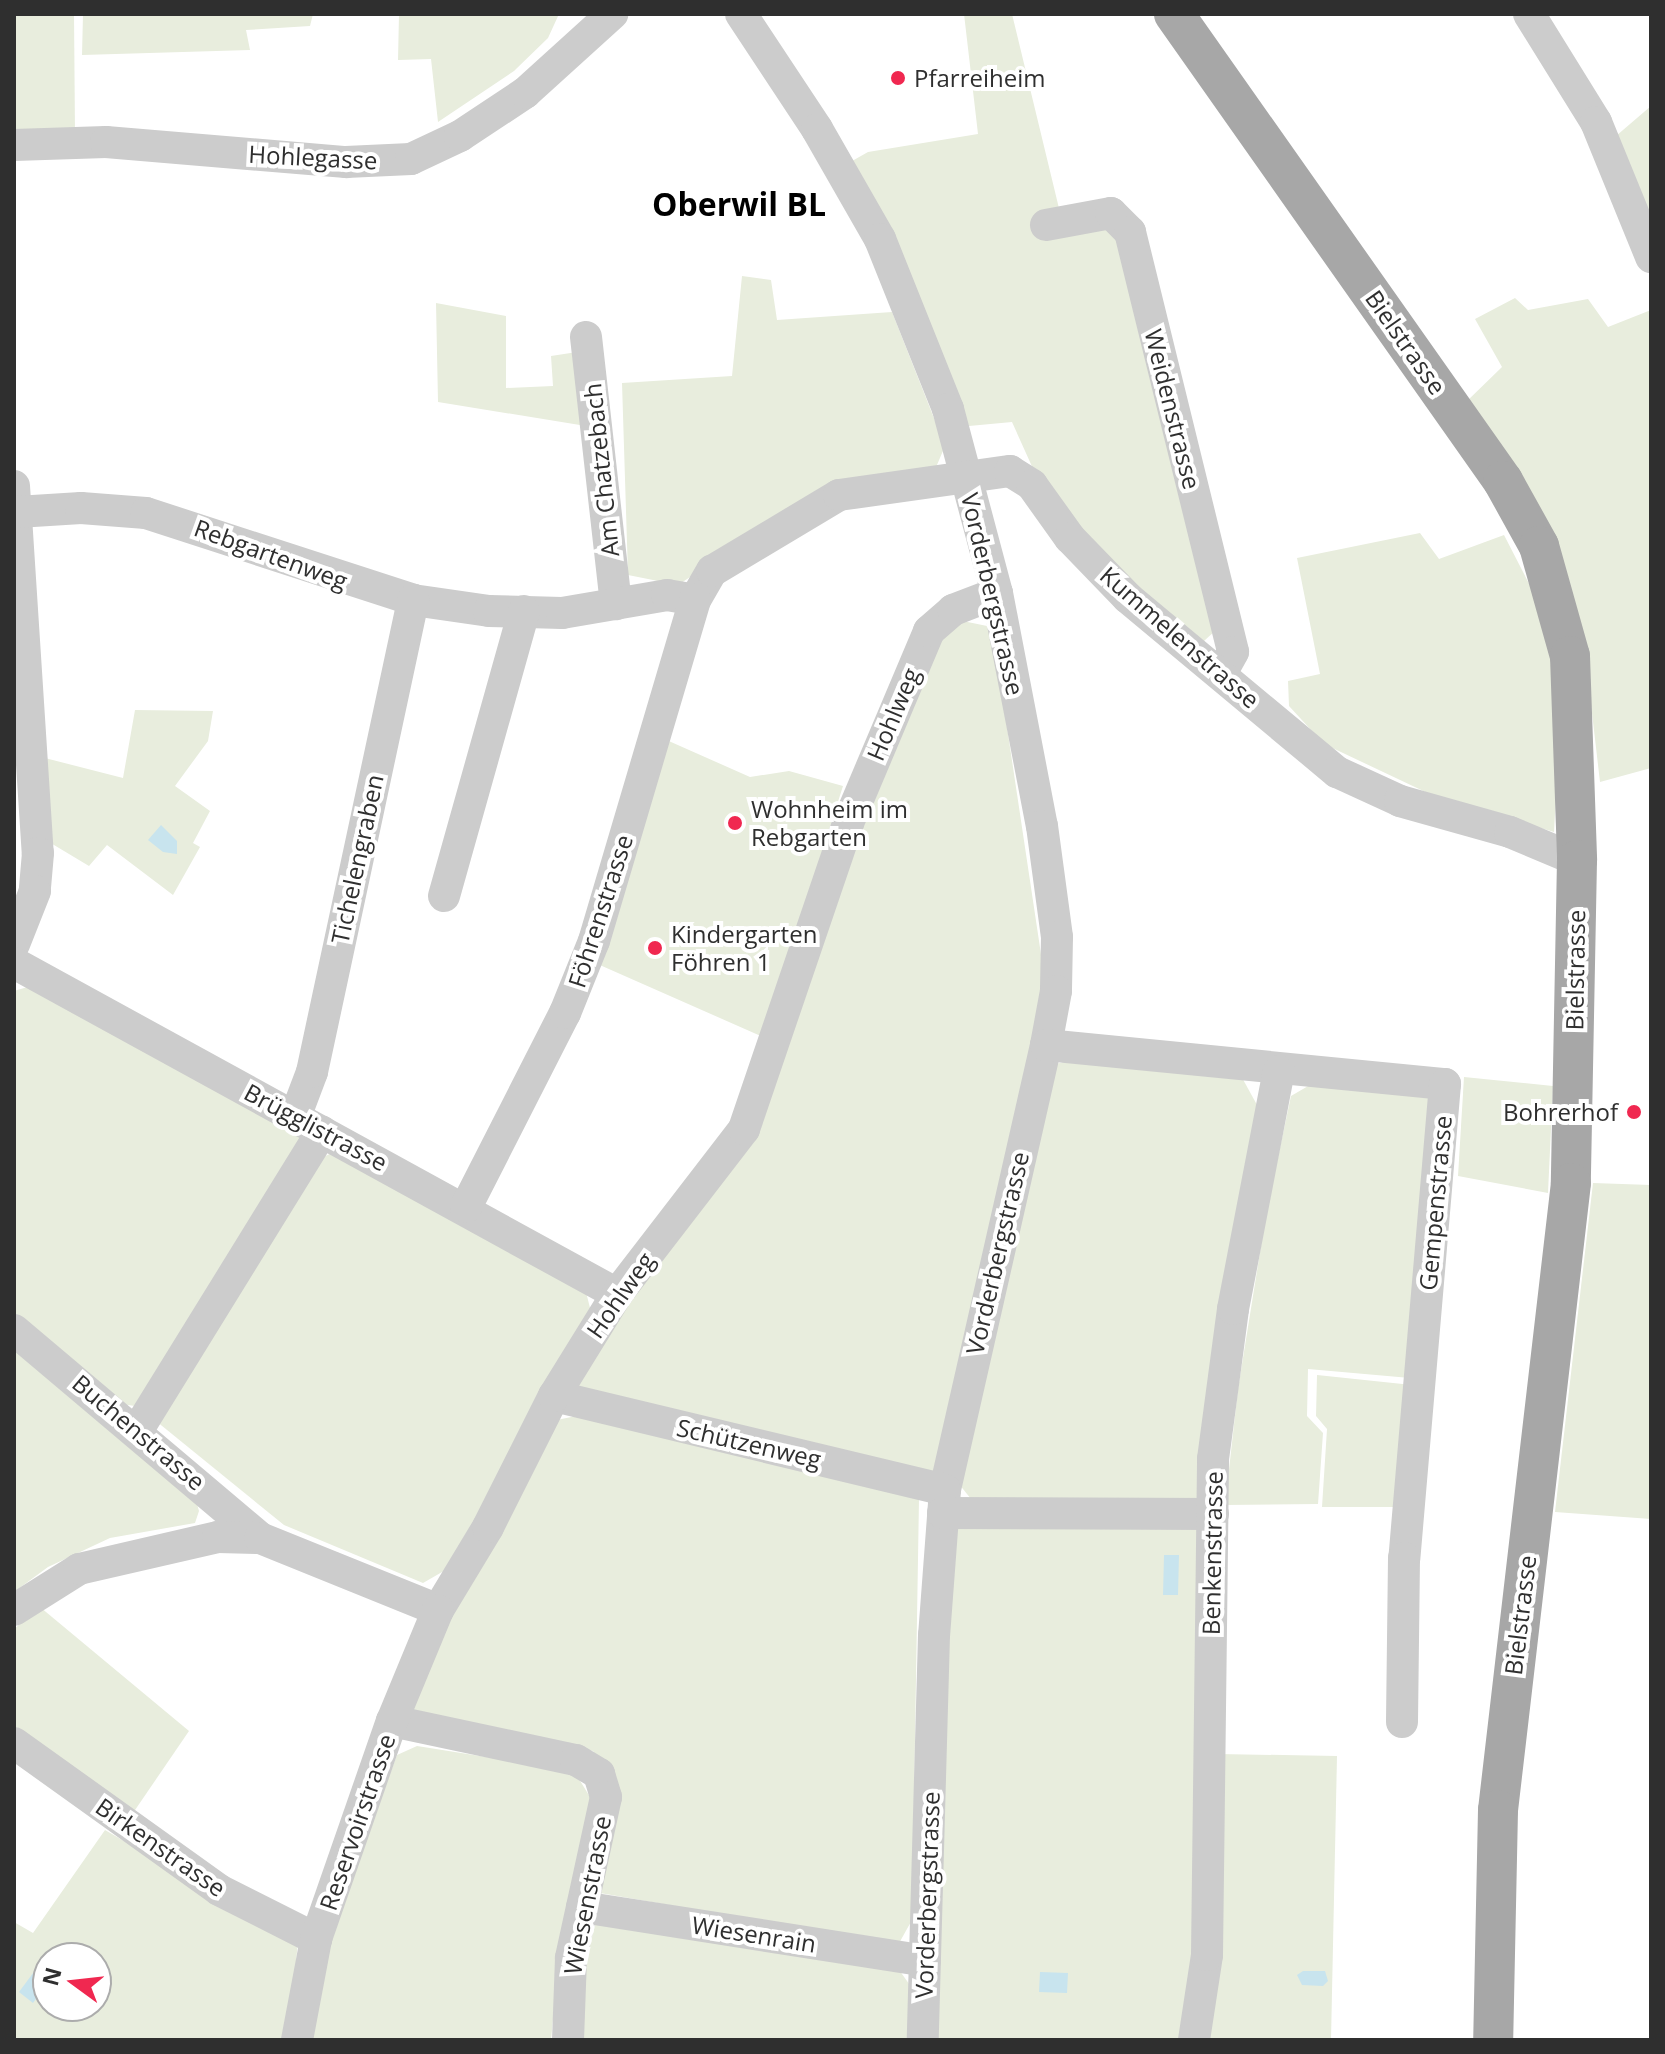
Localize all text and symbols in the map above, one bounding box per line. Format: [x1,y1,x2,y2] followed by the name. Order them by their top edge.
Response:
[914,64,1045,92] place label: Pfarreiheim
[889,69,907,87] marker: Pfarreiheim
[248,139,378,175] street label: Hohlegasse
[652,185,826,223] district label: Oberwil BL
[1360,284,1452,400] street label: Bielstrasse
[1139,326,1207,492] street label: Weidenstrasse
[578,382,624,558] street label: Am Chatzebach
[956,490,1030,698] street label: Vorderbergstrasse
[190,513,352,595] street label: Rebgartenweg
[1095,560,1265,714] street label: Kummelenstrasse
[861,663,925,765] street label: Hohlweg
[325,772,389,946] street label: Tichelengraben
[751,795,908,851] place label: Wohnheim im Rebgarten
[726,814,744,832] marker: Wohnheim im Rebgarten
[562,831,638,991] street label: Föhrenstrasse
[1560,909,1590,1031] street label: Bielstrasse
[671,920,817,976] place label: Kindergarten Föhren 1
[646,939,664,957] marker: Kindergarten Föhren 1
[240,1077,392,1177] street label: Brügglistrasse
[1503,1098,1618,1126] place label: Bohrerhof
[1625,1103,1643,1121] marker: Bohrerhof
[1413,1114,1457,1292] street label: Gempenstrasse
[960,1149,1034,1357] street label: Vorderbergstrasse
[580,1247,660,1343] street label: Hohlweg
[67,1368,211,1496] street label: Buchenstrasse
[674,1412,824,1474] street label: Schützenweg
[1196,1471,1228,1635] street label: Benkenstrasse
[1498,1553,1542,1677] street label: Bielstrasse
[313,1730,401,1914] street label: Reservoirstrasse
[909,1791,945,1999] street label: Vorderbergstrasse
[91,1792,231,1902] street label: Birkenstrasse
[558,1813,616,1977] street label: Wiesenstrasse
[690,1910,818,1958] street label: Wiesenrain
[32,1942,112,2022] north arrow
[34,1964,68,1989] text: N

